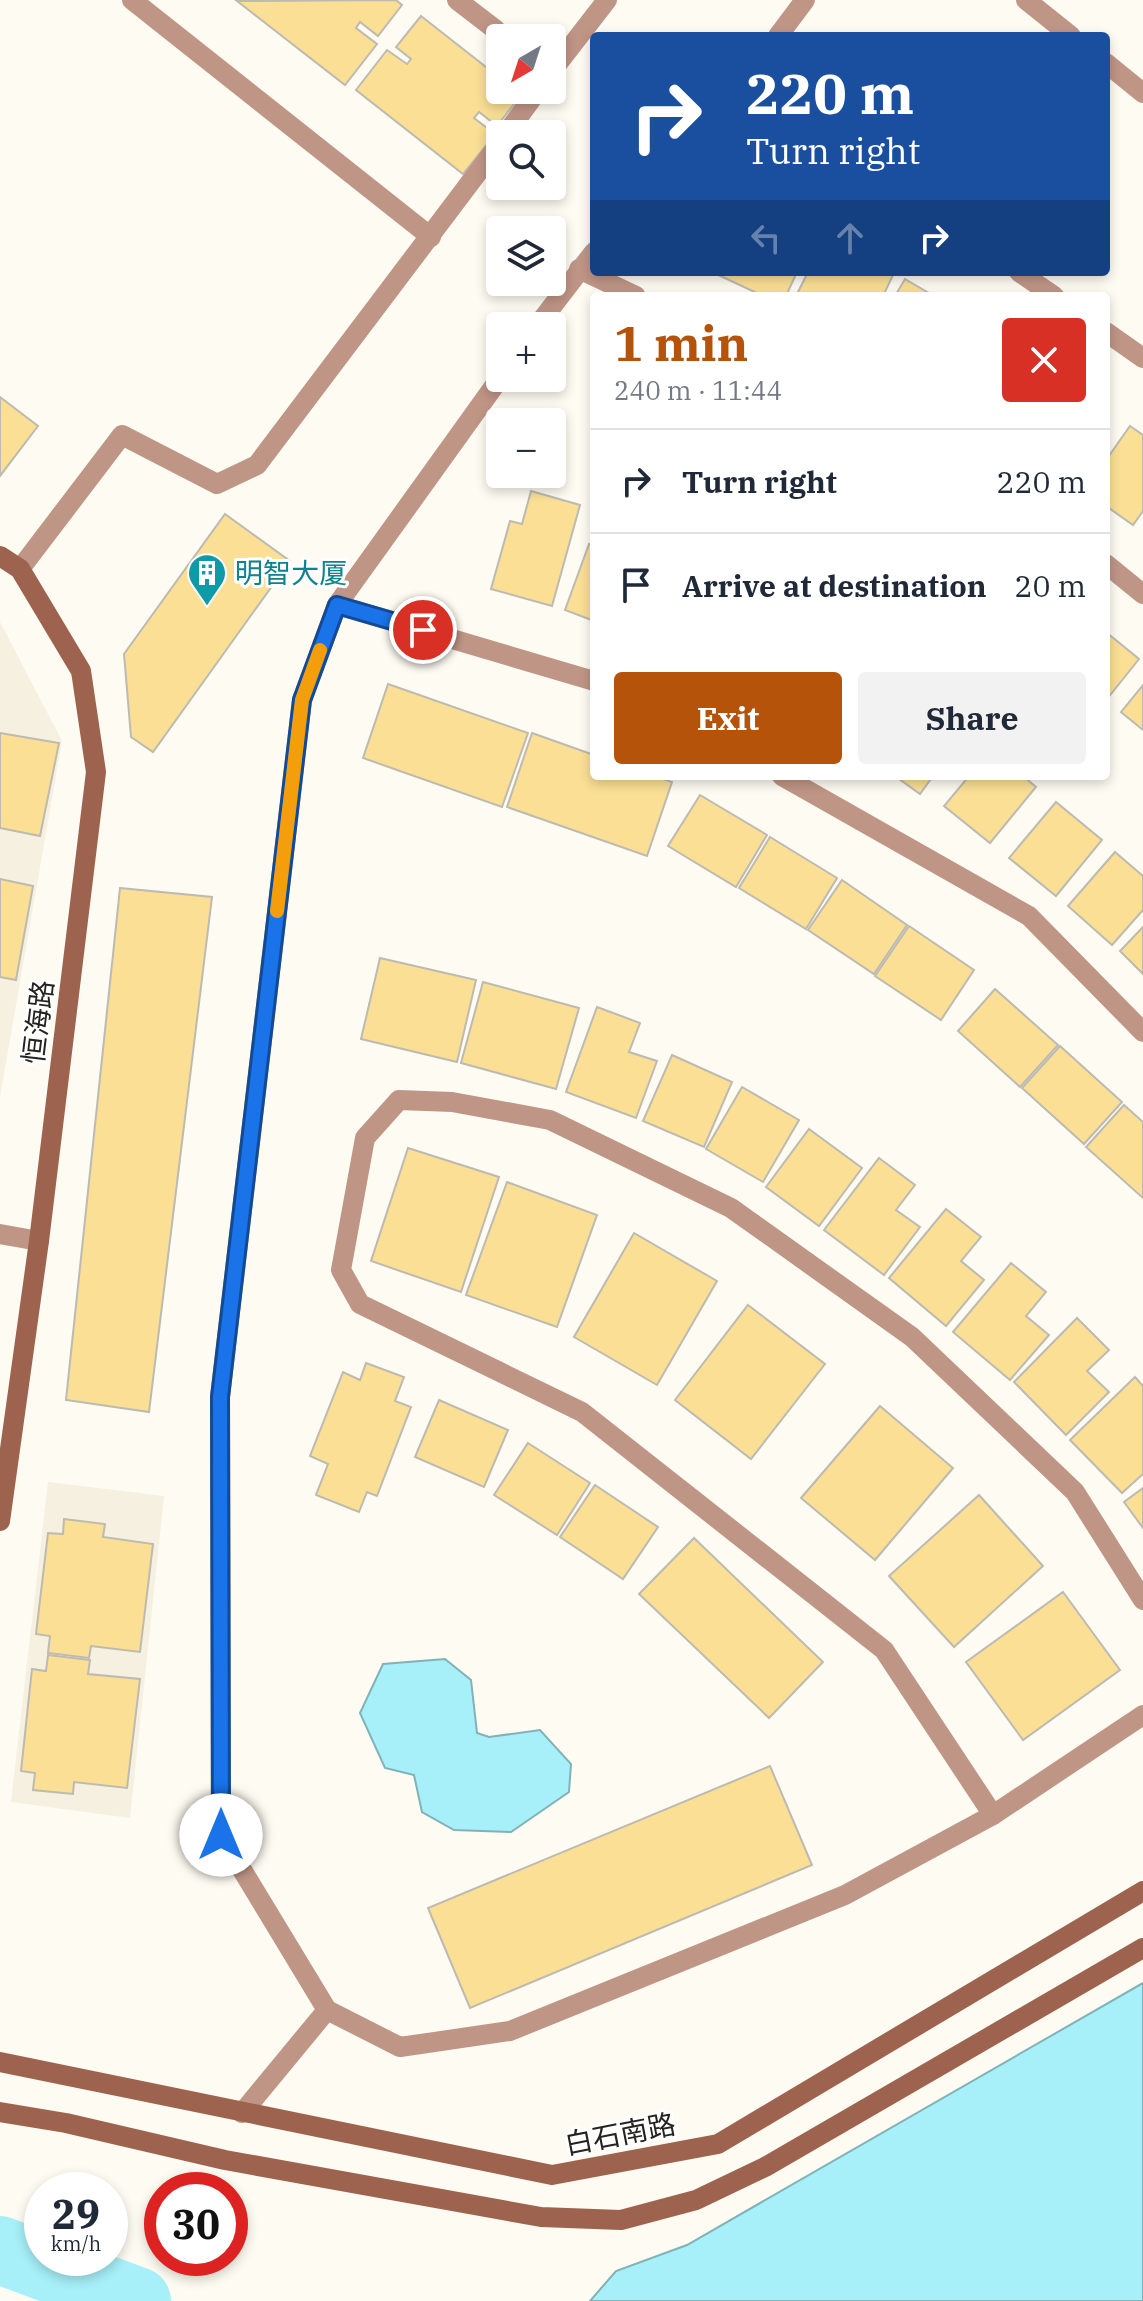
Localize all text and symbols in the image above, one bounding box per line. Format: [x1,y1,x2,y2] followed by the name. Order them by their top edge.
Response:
[486,24,566,104] north arrow
[486,24,566,488] map controls
[746,57,914,129] text: 220 m
[614,64,718,168] icon: right
[486,120,566,200] button: search
[746,127,920,174] text: Turn right
[486,216,566,296] button: layers
[744,216,788,260] icon: left
[828,216,872,260] icon: ahead
[912,216,956,260] icon: right
[486,312,566,392] button: +
[614,312,748,374] text: 1 min
[1002,318,1086,402] button: close
[614,373,782,407] text: 240 m · 11:44
[486,408,566,488] button: −
[614,459,658,503] icon: right
[682,462,837,501] text: Turn right
[996,462,1086,501] text: 220 m
[186,552,228,607] building icon: 明智大厦
[235,554,347,591] place label: 明智大厦
[614,563,658,607] icon: arrive
[682,566,987,605] text: Arrive at destination
[1014,566,1086,605] text: 20 m
[389,596,457,664] pin
[401,608,445,652] icon: arrive
[614,672,842,764] button: Exit
[858,672,1086,764] button: Share
[14,978,61,1066] street label: 恒海路
[179,1793,263,1877] position arrow
[561,2105,678,2162] street label: 白石南路
[144,2172,248,2276] speed limit sign: 30
[52,2188,100,2240] text: 29
[51,2230,101,2257] text: km/h

